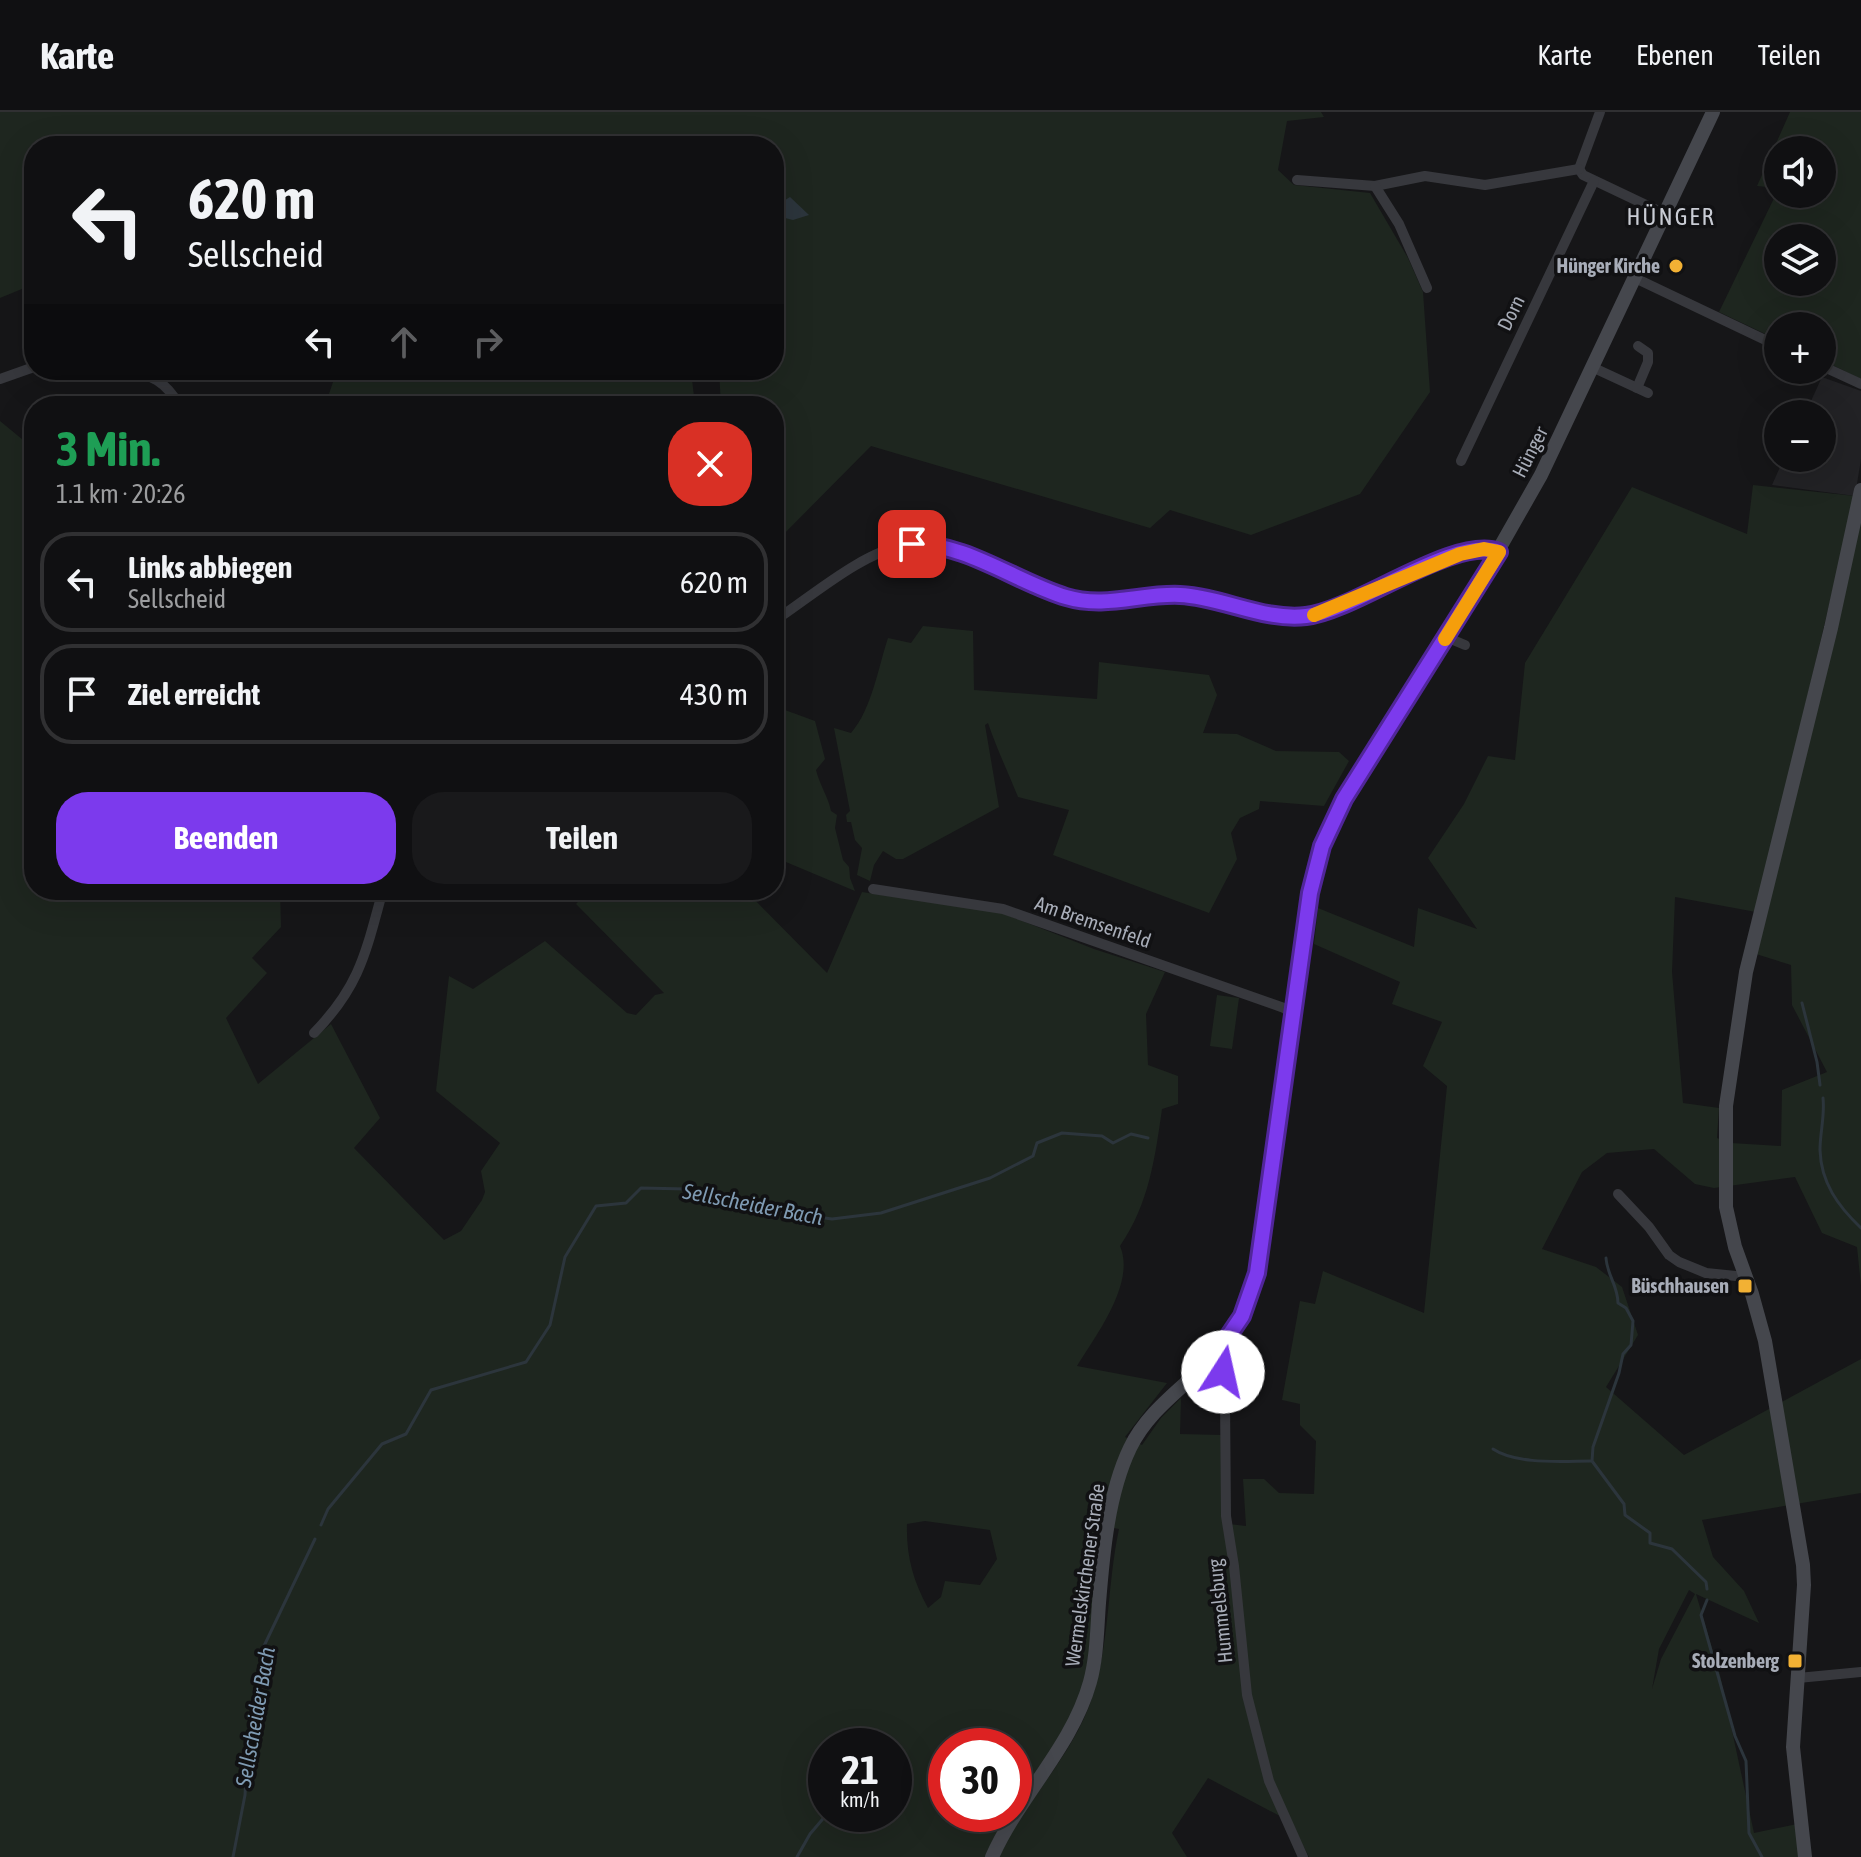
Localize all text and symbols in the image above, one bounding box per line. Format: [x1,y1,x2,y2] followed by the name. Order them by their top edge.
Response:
[40,34,114,77] text: Karte
[1537,39,1592,71] text: Karte
[1636,39,1714,71] text: Ebenen
[1758,39,1821,71] text: Teilen
[1764,136,1836,472] map controls
[1764,136,1836,208] button: sound
[188,167,315,231] text: 620 m
[56,168,160,272] icon: left
[1626,203,1716,230] district label: HÜNGER
[1764,224,1836,296] button: layers
[188,233,324,275] text: Sellscheid
[1557,254,1660,277] place label: Hünger Kirche
[1667,257,1685,275] marker: Hünger Kirche
[1492,291,1529,334] street label: Dorn
[1764,312,1836,384] button: +
[298,320,342,364] icon: left
[382,320,426,364] icon: ahead
[466,320,510,364] icon: right
[1764,400,1836,472] button: −
[56,421,160,476] text: 3 Min.
[1507,421,1553,481] street label: Hünger
[668,422,752,506] button: close
[56,479,186,509] text: 1.1 km · 20:26
[878,510,946,578] pin
[890,522,934,566] icon: arrive
[128,550,292,584] text: Links abbiegen
[60,560,104,604] icon: left
[680,565,748,599] text: 620 m
[128,584,226,614] text: Sellscheid
[60,672,104,716] icon: arrive
[128,677,260,711] text: Ziel erreicht
[680,677,748,711] text: 430 m
[56,792,396,884] button: Beenden
[412,792,752,884] button: Teilen
[1032,891,1154,952] street label: Am Bremsenfeld
[680,1178,825,1230] water label: Sellscheider Bach
[1631,1274,1729,1297] place label: Büschhausen
[1736,1277,1754,1295] marker: Büschhausen
[1181,1330,1265,1414] position arrow
[1060,1482,1109,1668] street label: Wermelskirchener Straße
[1203,1557,1236,1664] street label: Hummelsburg
[230,1645,280,1790] water label: Sellscheider Bach
[1692,1649,1779,1672] place label: Stolzenberg
[1786,1652,1804,1670] marker: Stolzenberg
[928,1728,1032,1832] speed limit sign: 30
[841,1747,879,1792] text: 21
[840,1788,880,1811] text: km/h

